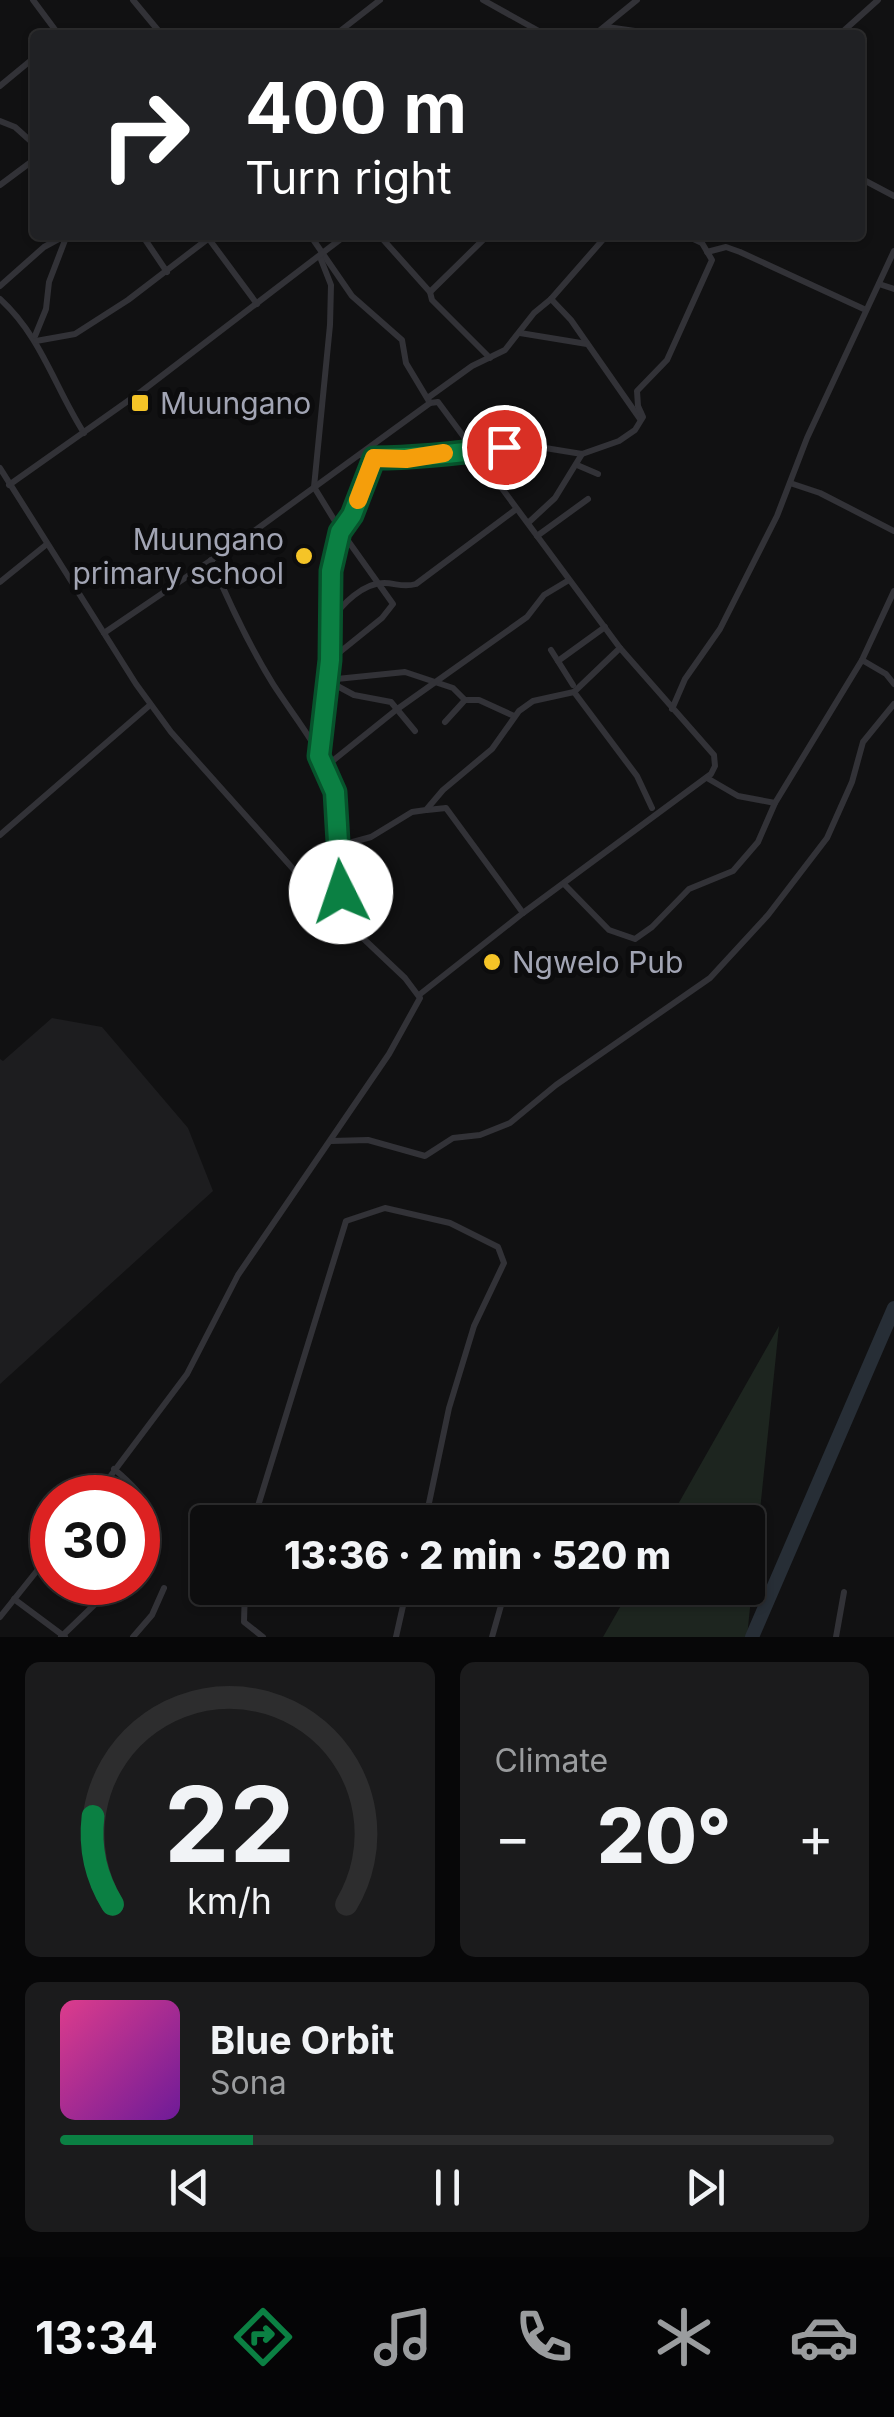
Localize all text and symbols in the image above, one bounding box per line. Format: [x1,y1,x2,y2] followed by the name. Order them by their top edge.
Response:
[245,65,467,150] text: 400 m
[80,70,210,200] icon: right
[245,150,452,205] text: Turn right
[160,385,311,421] place label: Muungano
[129,392,151,414] marker: Muungano
[462,405,547,490] pin
[477,420,532,475] icon: arrive
[72,521,284,591] place label: Muungano primary school
[293,545,315,567] marker: Muungano primary school
[289,840,393,944] position arrow
[512,944,683,980] place label: Ngwelo Pub
[481,951,503,973] marker: Ngwelo Pub
[30,1475,160,1605] speed limit sign: 30
[284,1532,671,1578] text: 13:36 · 2 min · 520 m
[495,1741,608,1780] text: Climate
[164,1761,295,1887] text: 22
[597,1790,731,1881] text: 20°
[495,1804,531,1870] text: −
[798,1804,834,1870] text: +
[187,1879,272,1923] text: km/h
[210,2017,394,2063] text: Blue Orbit
[210,2063,287,2102] text: Sona
[162,2160,217,2215] icon: previous
[420,2160,475,2215] icon: pause
[678,2160,733,2215] icon: next
[228,2302,298,2372] icon: directions
[368,2302,438,2372] icon: music
[509,2302,579,2372] icon: phone
[649,2302,719,2372] icon: climate
[789,2302,859,2372] icon: car
[35,2310,158,2365] text: 13:34

